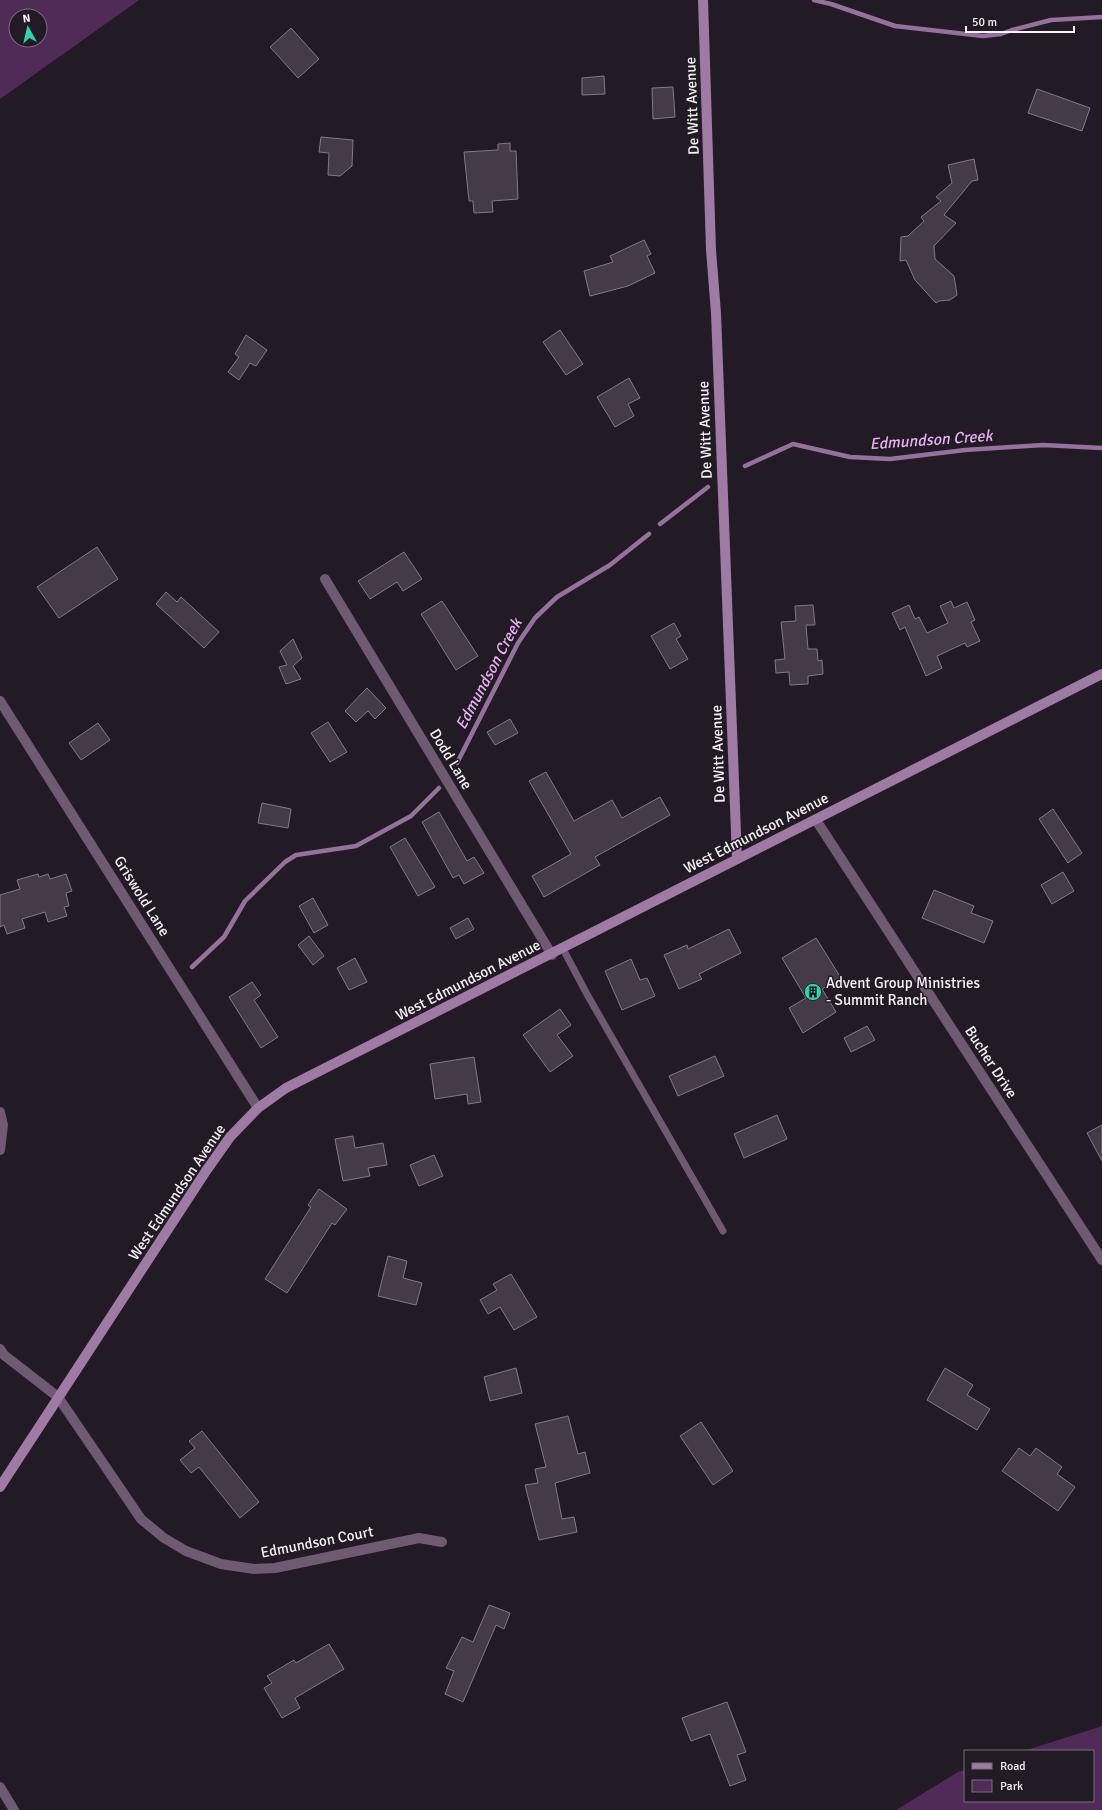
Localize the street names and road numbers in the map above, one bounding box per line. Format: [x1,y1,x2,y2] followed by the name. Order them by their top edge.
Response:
[681,57,703,155] street label: De Witt Avenue
[694,381,716,479] street label: De Witt Avenue
[707,705,729,803] street label: De Witt Avenue
[426,725,476,793] street label: Dodd Lane
[681,789,831,877] street label: West Edmundson Avenue
[110,853,174,939] street label: Griswold Lane
[393,936,543,1024] street label: West Edmundson Avenue
[961,1023,1021,1101] street label: Bucher Drive
[125,1121,229,1263] street label: West Edmundson Avenue
[259,1522,375,1562] street label: Edmundson Court

